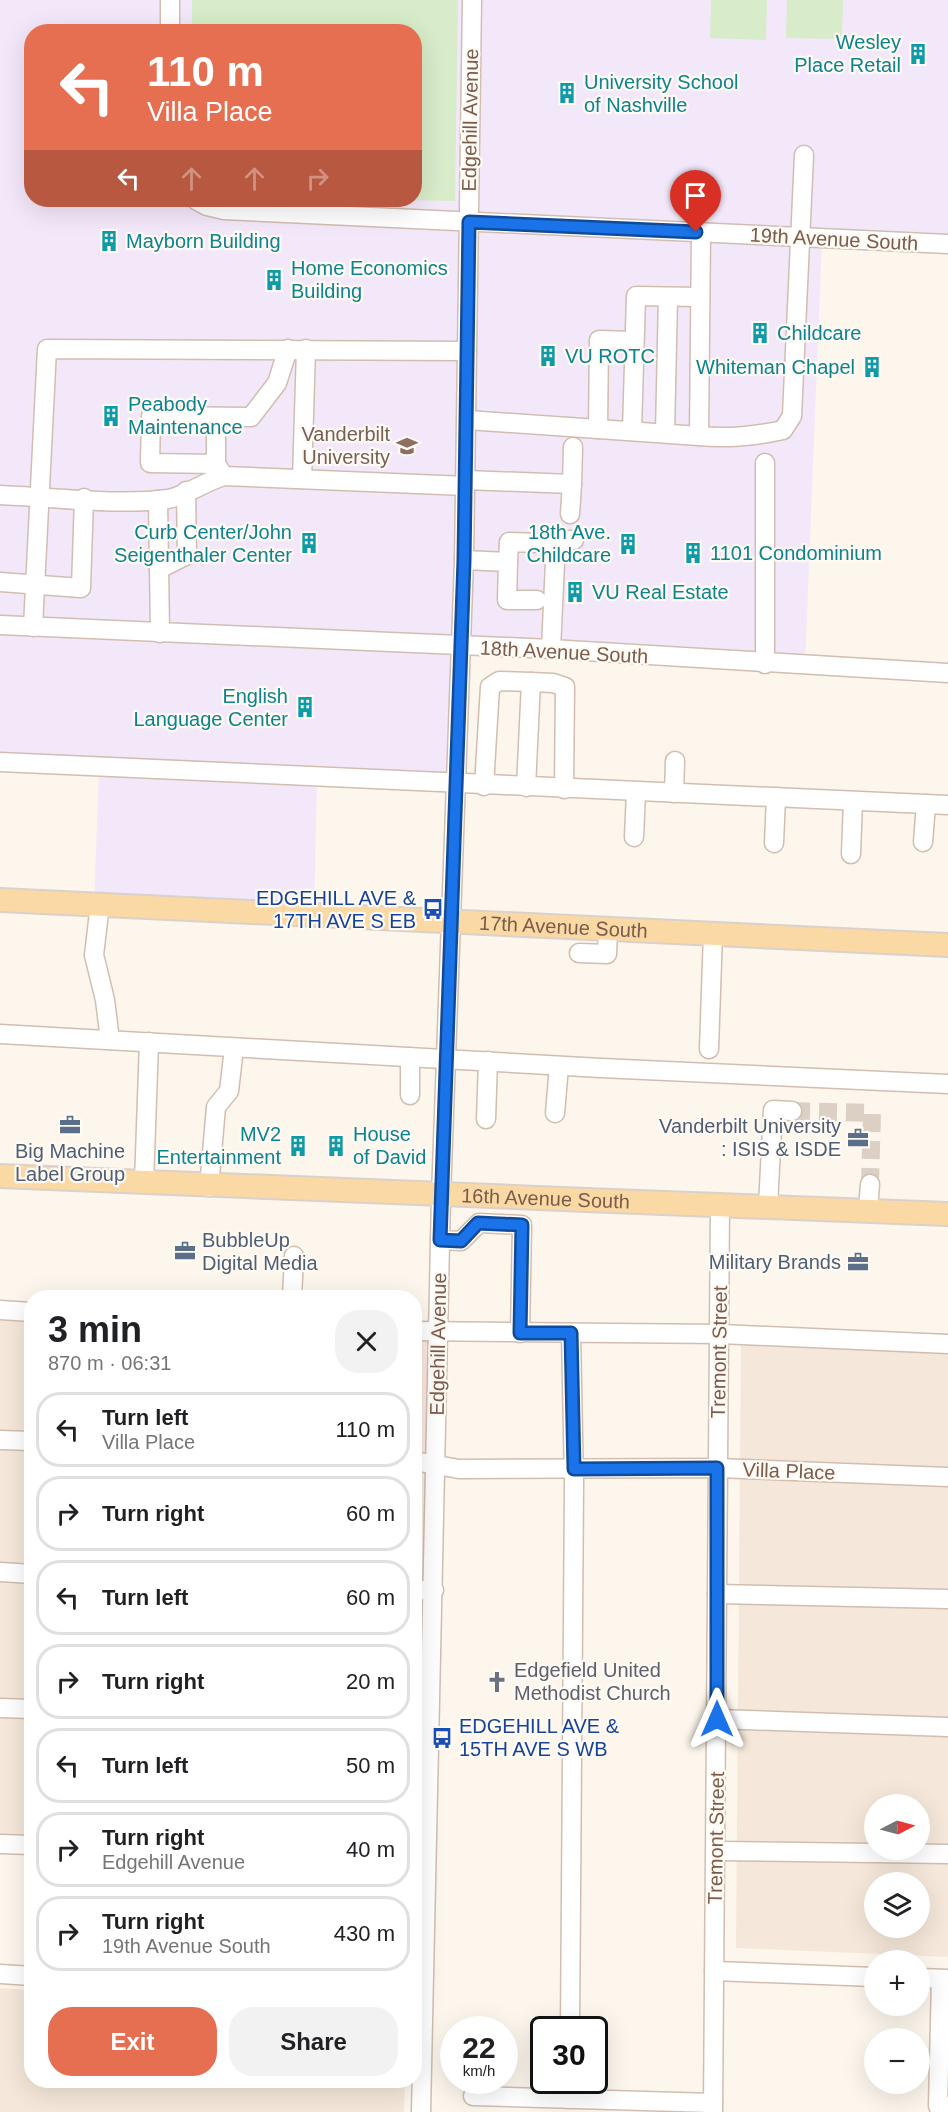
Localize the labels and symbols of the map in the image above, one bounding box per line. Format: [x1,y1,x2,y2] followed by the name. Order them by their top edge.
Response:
[794,31,901,76] place label: Wesley Place Retail
[906,42,930,66] building icon: Wesley Place Retail
[458,48,482,192] street label: Edgehill Avenue
[584,71,739,116] place label: University School of Nashville
[555,81,579,105] building icon: University School of Nashville
[670,170,721,232] pin
[749,224,919,254] street label: 19th Avenue South
[97,229,121,253] building icon: Mayborn Building
[126,230,281,252] place label: Mayborn Building
[291,257,448,302] place label: Home Economics Building
[262,268,286,292] building icon: Home Economics Building
[748,321,772,345] building icon: Childcare
[777,322,861,344] place label: Childcare
[536,344,560,368] building icon: VU ROTC
[565,345,655,367] place label: VU ROTC
[860,355,884,379] building icon: Whiteman Chapel
[696,356,855,378] place label: Whiteman Chapel
[128,393,243,438] place label: Peabody Maintenance
[99,404,123,428] building icon: Peabody Maintenance
[301,423,390,468] place label: Vanderbilt University
[395,434,419,458] school or university icon: Vanderbilt University
[114,521,292,566] place label: Curb Center/John Seigenthaler Center
[527,521,611,566] place label: 18th Ave. Childcare
[297,531,321,555] building icon: Curb Center/John Seigenthaler Center
[616,532,640,556] building icon: 18th Ave. Childcare
[681,541,705,565] building icon: 1101 Condominium
[710,542,882,564] place label: 1101 Condominium
[563,580,587,604] building icon: VU Real Estate
[592,581,729,603] place label: VU Real Estate
[479,637,649,667] street label: 18th Avenue South
[133,685,288,730] place label: English Language Center
[293,695,317,719] building icon: English Language Center
[256,887,417,932] place label: EDGEHILL AVE & 17TH AVE S EB
[421,897,445,921] bus stop icon: EDGEHILL AVE & 17TH AVE S EB
[479,912,648,942] street label: 17th Avenue South
[58,1113,82,1137] office icon: Big Machine Label Group
[659,1115,841,1160] place label: Vanderbilt University : ISIS & ISDE
[156,1123,281,1168] place label: MV2 Entertainment
[353,1123,426,1168] place label: House of David
[846,1126,870,1150] office icon: Vanderbilt University : ISIS & ISDE
[286,1134,310,1158] building icon: MV2 Entertainment
[324,1134,348,1158] building icon: House of David
[15,1140,125,1185] place label: Big Machine Label Group
[461,1184,630,1213] street label: 16th Avenue South
[202,1229,318,1274] place label: BubbleUp Digital Media
[173,1239,197,1263] office icon: BubbleUp Digital Media
[846,1250,870,1274] office icon: Military Brands
[709,1251,841,1273] place label: Military Brands
[426,1272,450,1416] street label: Edgehill Avenue
[707,1285,731,1419] street label: Tremont Street
[742,1458,836,1484] street label: Villa Place
[514,1659,671,1704] place label: Edgefield United Methodist Church
[485,1670,509,1694] church icon: Edgefield United Methodist Church
[685,1687,749,1751] position arrow
[459,1715,620,1760] place label: EDGEHILL AVE & 15TH AVE S WB
[430,1726,454,1750] bus stop icon: EDGEHILL AVE & 15TH AVE S WB
[704,1771,728,1905] street label: Tremont Street
[864,1794,930,1860] north arrow
[530,2016,608,2094] speed limit sign: 30

